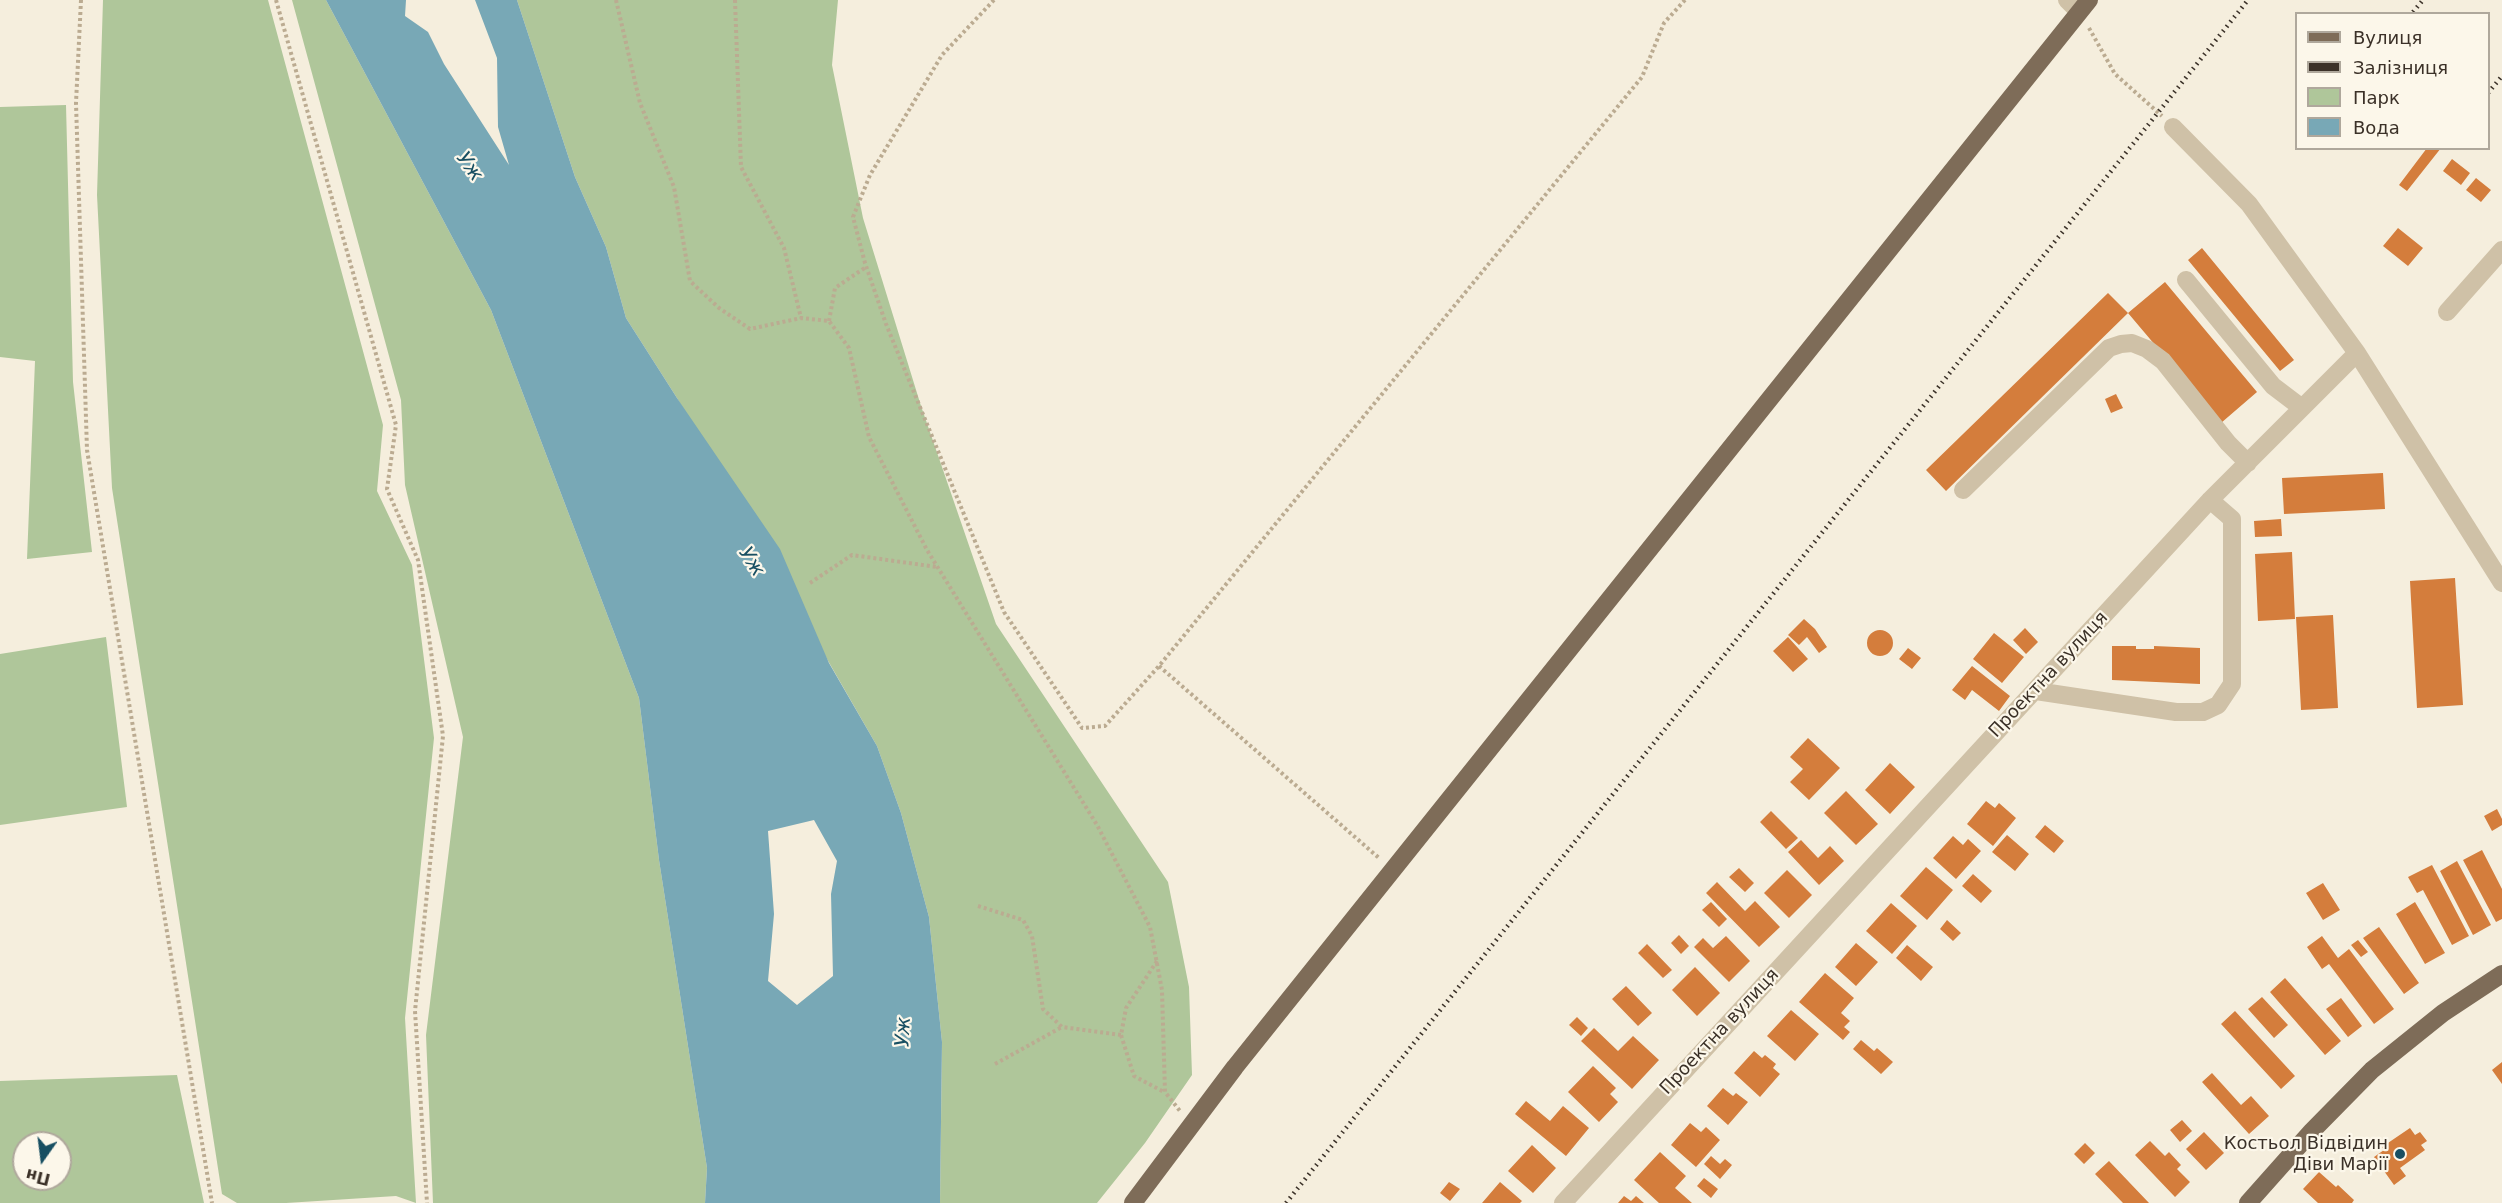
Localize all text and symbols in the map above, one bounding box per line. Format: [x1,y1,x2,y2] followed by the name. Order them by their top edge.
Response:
[2295,12,2490,150] legend
[2353,27,2422,48] text: Вулиця
[2353,57,2448,78] text: Залізниця
[2353,87,2400,108] text: Парк
[2353,117,2400,138] text: Вода
[450,148,488,186] water label: Уж
[733,543,769,581] water label: Уж
[1985,607,2113,743] street label: Проектна вулиця
[1656,964,1784,1100] street label: Проектна вулиця
[891,1016,917,1048] water label: Уж
[12,1131,72,1191] north arrow
[2224,1133,2388,1176] place label: Костьол Відвідин Діви Марії
[2393,1147,2407,1161] marker: Костьол Відвідин Діви Марії
[24,1165,52,1189] text: Пн

